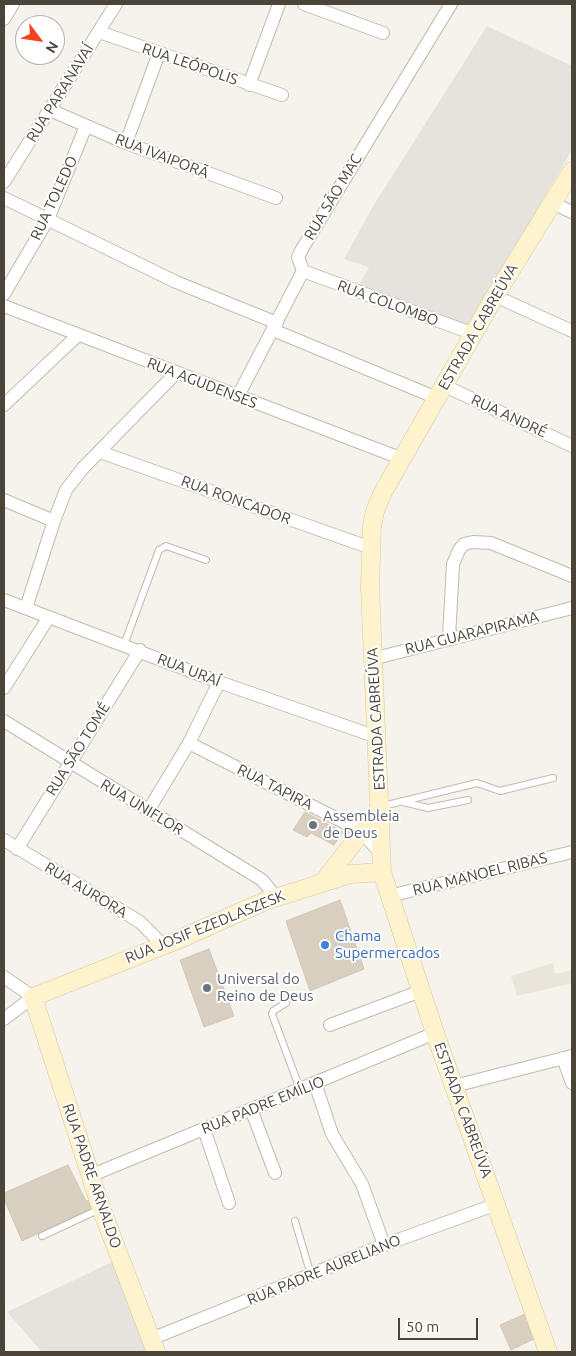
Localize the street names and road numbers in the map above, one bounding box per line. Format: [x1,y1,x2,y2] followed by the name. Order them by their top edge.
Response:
[140,39,240,89] street label: RUA LEÓPOLIS
[23,41,97,145] street label: RUA PARANAVAÍ
[113,130,211,182] street label: RUA IVAIPORÃ
[300,151,366,243] street label: RUA SÃO MAC
[27,153,81,243] street label: RUA TOLEDO
[434,261,522,393] street label: ESTRADA CABREÚVA
[335,276,441,330] street label: RUA COLOMBO
[144,354,260,412] street label: RUA AGUDENSES
[468,391,550,441] street label: RUA ANDRÉ
[179,472,293,528] street label: RUA RONCADOR
[403,608,541,658] street label: RUA GUARAPIRAMA
[363,647,389,791] street label: ESTRADA CABREÚVA
[155,650,223,690] street label: RUA URAÍ
[42,699,114,799] street label: RUA SÃO TOMÉ
[234,760,316,814] street label: RUA TAPIRA
[97,775,187,839] street label: RUA UNIFLOR
[411,849,549,899] street label: RUA MANOEL RIBAS
[41,858,131,922] street label: RUA AURORA
[123,887,287,967] street label: RUA JOSIF EZEDLASZESK
[430,1040,496,1180] street label: ESTRADA CABREÚVA
[199,1072,327,1138] street label: RUA PADRE EMÍLIO
[59,1101,125,1251] street label: RUA PADRE ARNALDO
[245,1231,403,1309] street label: RUA PADRE AURELIANO

